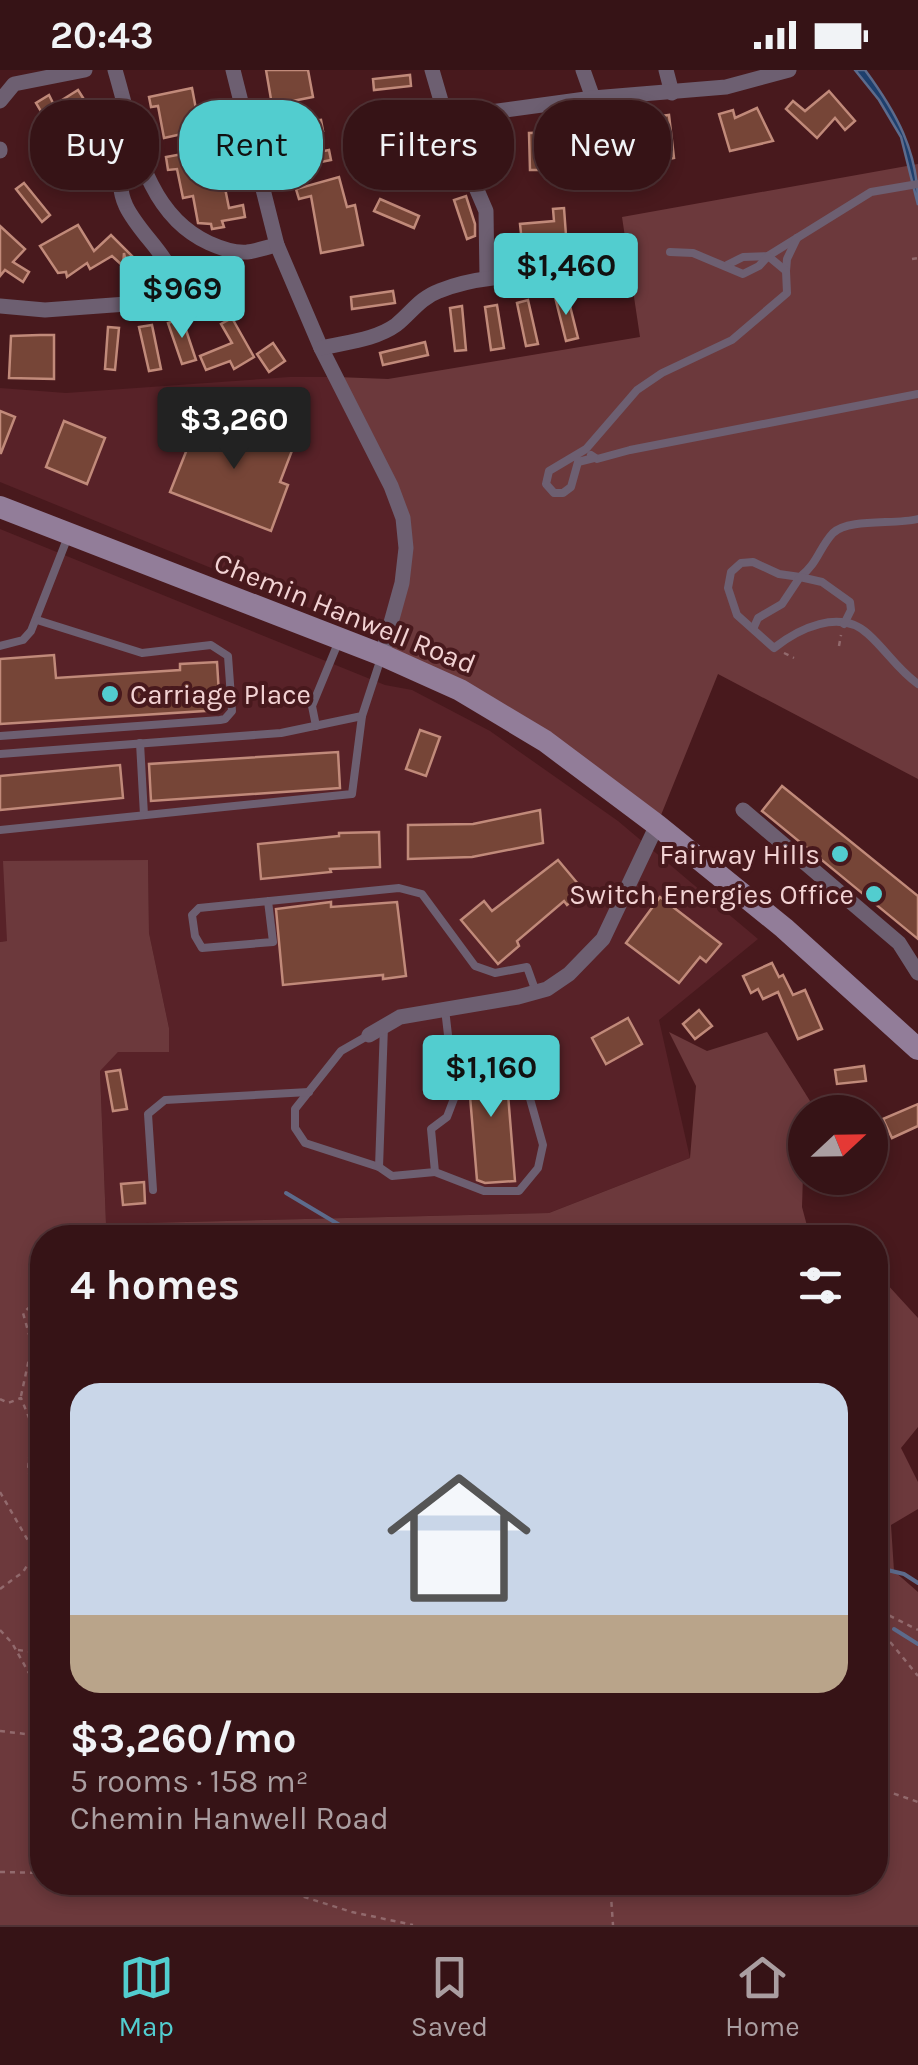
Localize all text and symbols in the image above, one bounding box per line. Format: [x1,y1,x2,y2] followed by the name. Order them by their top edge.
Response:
[50,13,154,58] text: 20:43
[30,100,159,190] chip: Buy
[179,100,323,190] chip: Rent
[343,100,514,190] chip: Filters
[534,100,671,190] chip: New
[485,233,647,318] pin: $1,460
[516,247,616,284] text: $1,460
[123,256,241,341] pin: $969
[142,270,222,307] text: $969
[153,387,315,472] pin: $3,260
[179,401,289,438] text: $3,260
[209,545,481,681] street label: Chemin Hanwell Road
[130,678,311,711] place label: Carriage Place
[99,683,121,705] marker: Carriage Place
[659,838,820,871] place label: Fairway Hills
[829,843,851,865] marker: Fairway Hills
[569,878,854,911] place label: Switch Energies Office
[863,883,885,905] marker: Switch Energies Office
[410,1035,572,1120] pin: $1,160
[445,1049,537,1086] text: $1,160
[788,1095,888,1195] north arrow
[788,1095,888,1195] map controls
[793,1258,848,1313] icon: filters
[70,1260,240,1310] text: 4 homes
[369,1448,549,1628] icon: home
[70,1713,297,1763] text: $3,260/mo
[70,1763,309,1800] text: 5 rooms · 158 m²
[70,1800,389,1837] text: Chemin Hanwell Road
[118,1950,174,2043] tab: Map
[411,1950,488,2043] tab: Saved
[725,1950,800,2043] tab: Home

